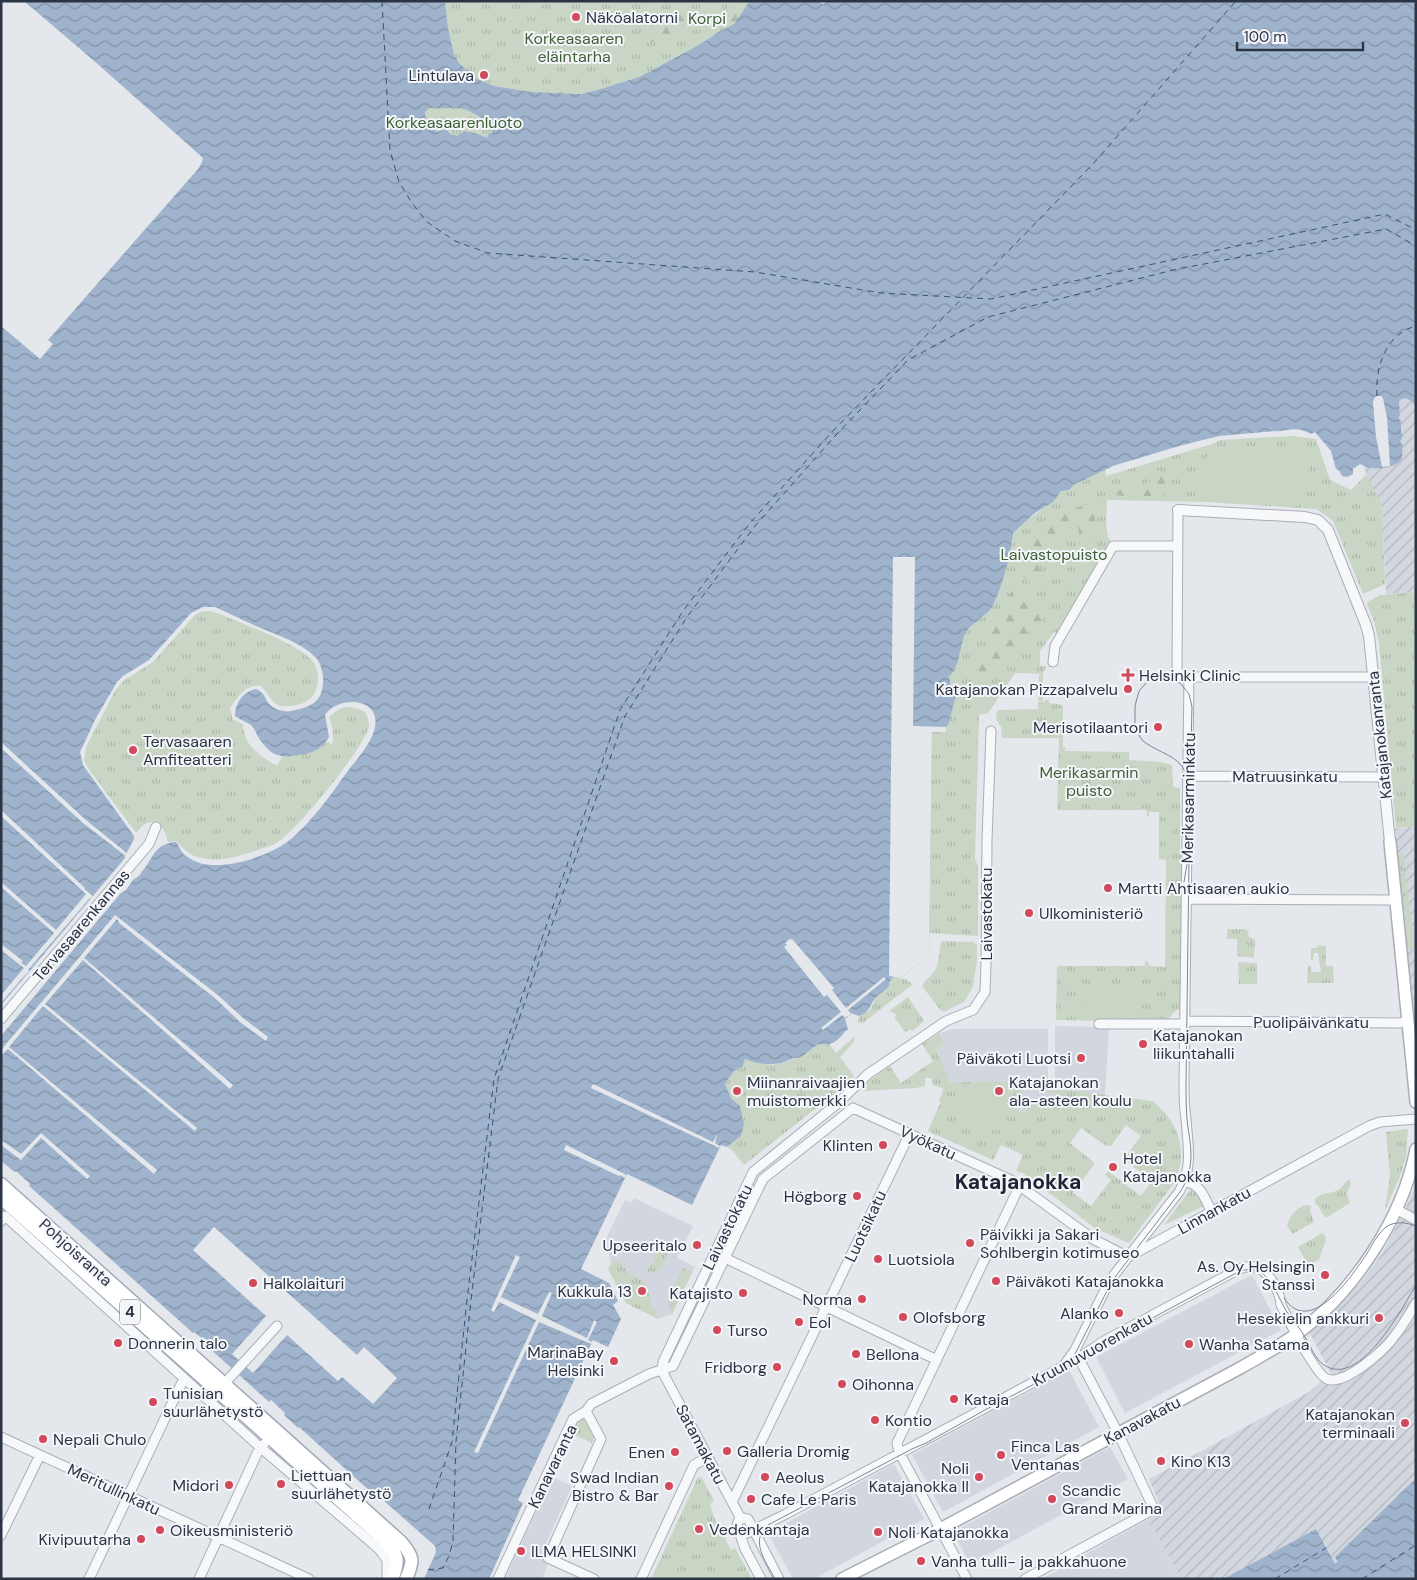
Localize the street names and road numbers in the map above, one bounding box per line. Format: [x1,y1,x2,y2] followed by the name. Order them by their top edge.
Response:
[1362,670,1397,800] street label: Katajanokanranta
[1177,732,1200,864] street label: Merikasarminkatu
[1232,766,1338,787] street label: Matruusinkatu
[28,865,135,986] street label: Tervasaarenkannas
[976,868,997,960] street label: Laivastokatu
[1253,1012,1369,1033] street label: Puolipäivänkatu
[896,1120,960,1165] street label: Vyökatu
[698,1181,757,1274] street label: Laivastokatu
[1174,1182,1255,1239] street label: Linnankatu
[840,1187,891,1265] street label: Luotsikatu
[35,1214,117,1291] street label: Pohjoisranta
[120,1300,140,1324] road number: 4
[1028,1308,1156,1391] street label: Kruunuvuorenkatu
[1100,1391,1184,1449] street label: Kanavakatu
[671,1401,730,1488] street label: Satamakatu
[523,1421,582,1512] street label: Kanavaranta
[64,1459,163,1520] street label: Meritullinkatu

